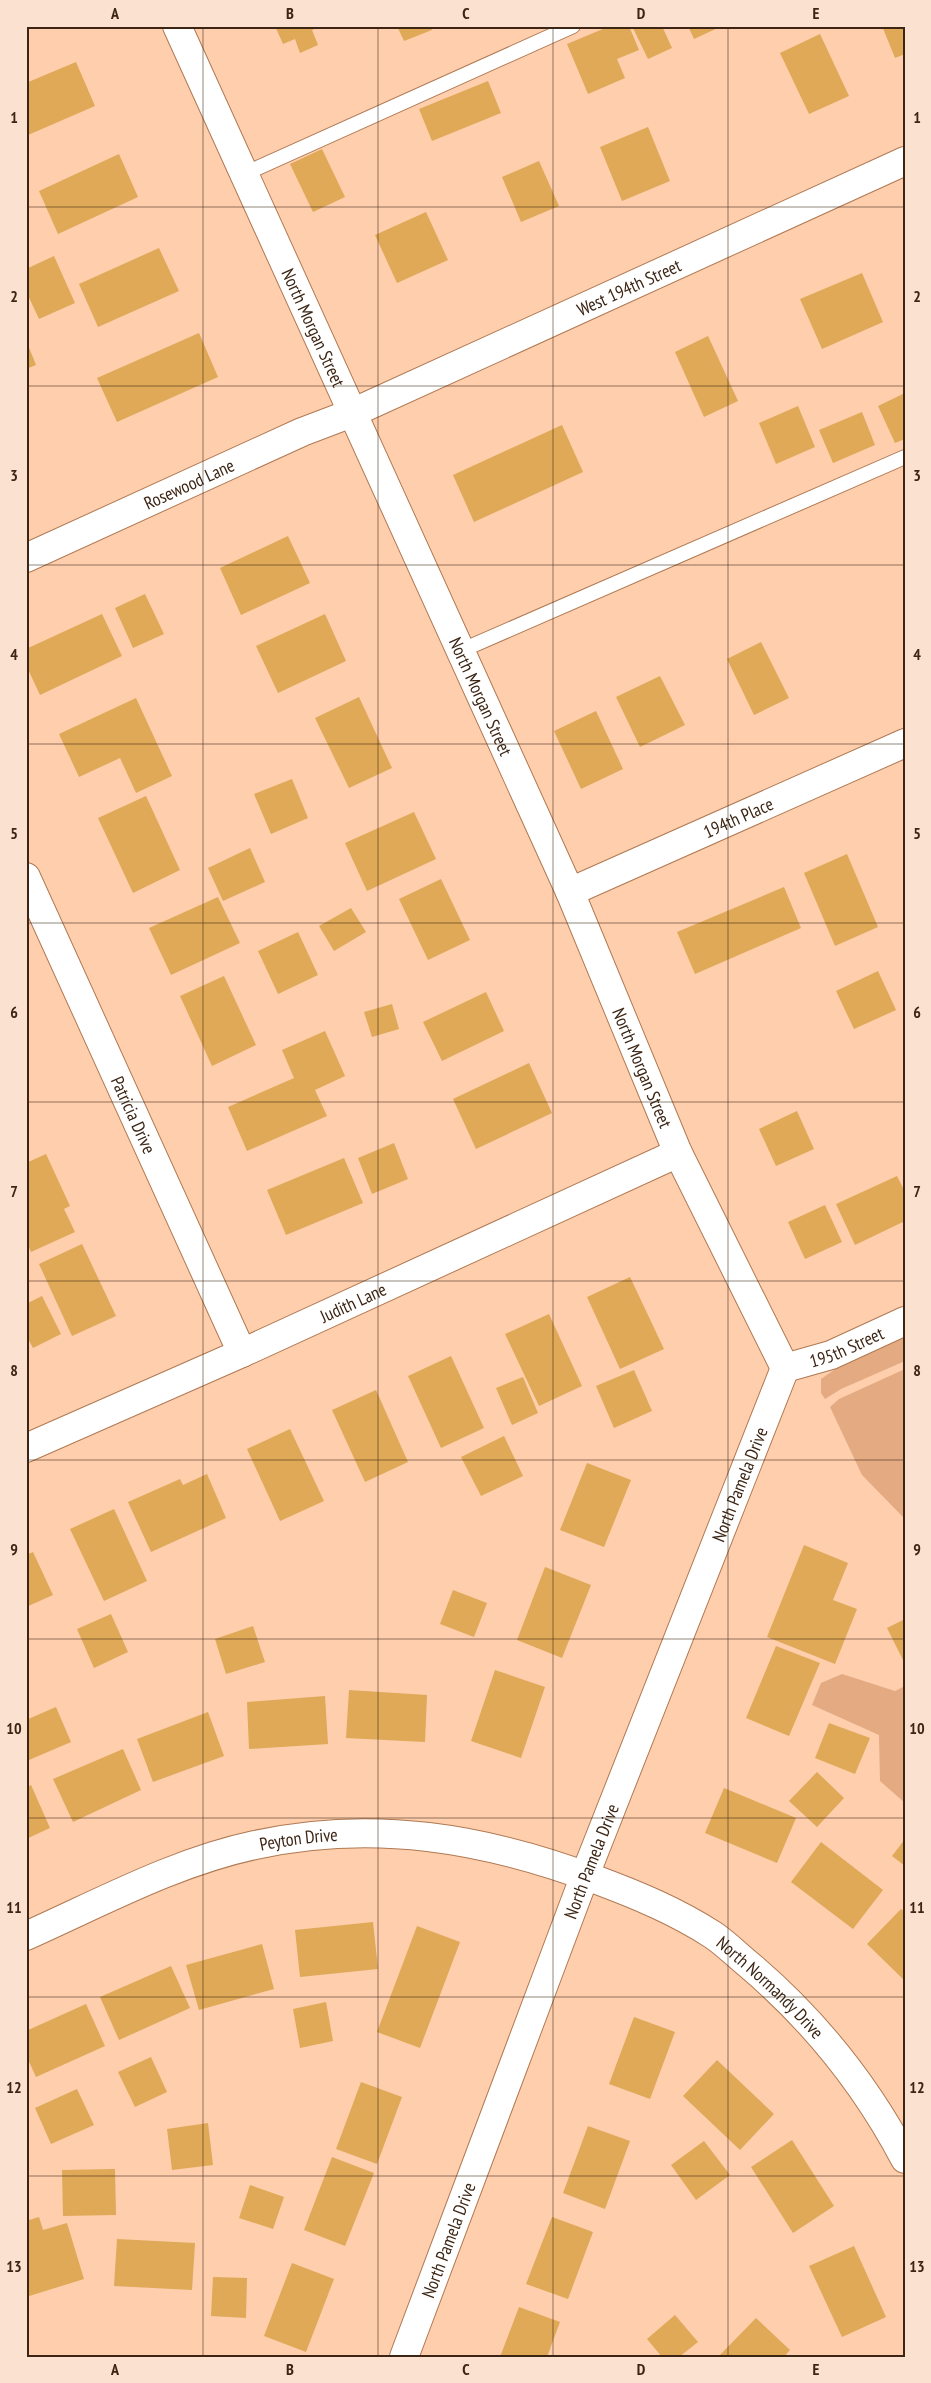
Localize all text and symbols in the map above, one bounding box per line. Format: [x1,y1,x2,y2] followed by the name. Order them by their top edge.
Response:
[110,3,120,23] text: A
[286,3,294,23] text: B
[462,3,470,23] text: C
[637,3,646,23] text: D
[813,3,820,23] text: E
[10,107,18,127] text: 1
[913,107,921,127] text: 1
[573,253,685,321] street label: West 194th Street
[277,264,351,390] street label: North Morgan Street
[10,286,18,306] text: 2
[913,286,921,306] text: 2
[140,453,238,514] street label: Rosewood Lane
[10,465,18,485] text: 3
[913,465,921,485] text: 3
[444,633,518,759] street label: North Morgan Street
[10,644,18,664] text: 4
[913,644,921,664] text: 4
[700,792,777,843] street label: 194th Place
[10,823,18,843] text: 5
[913,823,921,843] text: 5
[10,1002,18,1022] text: 6
[913,1002,921,1022] text: 6
[608,1004,678,1131] street label: North Morgan Street
[106,1072,161,1157] street label: Patricia Drive
[10,1181,18,1201] text: 7
[913,1181,921,1201] text: 7
[315,1277,390,1328] street label: Judith Lane
[807,1321,887,1372] street label: 195th Street
[10,1360,18,1380] text: 8
[913,1360,921,1380] text: 8
[706,1423,772,1545] street label: North Pamela Drive
[10,1539,18,1559] text: 9
[913,1539,921,1559] text: 9
[6,1718,22,1738] text: 10
[909,1718,925,1738] text: 10
[558,1800,624,1922] street label: North Pamela Drive
[257,1822,338,1855] street label: Peyton Drive
[6,1897,22,1917] text: 11
[909,1897,925,1917] text: 11
[712,1931,829,2043] street label: North Normandy Drive
[6,2077,22,2097] text: 12
[909,2077,925,2097] text: 12
[416,2179,480,2301] street label: North Pamela Drive
[6,2256,22,2276] text: 13
[909,2256,925,2276] text: 13
[110,2359,120,2379] text: A
[286,2359,294,2379] text: B
[462,2359,470,2379] text: C
[637,2359,646,2379] text: D
[813,2359,820,2379] text: E

